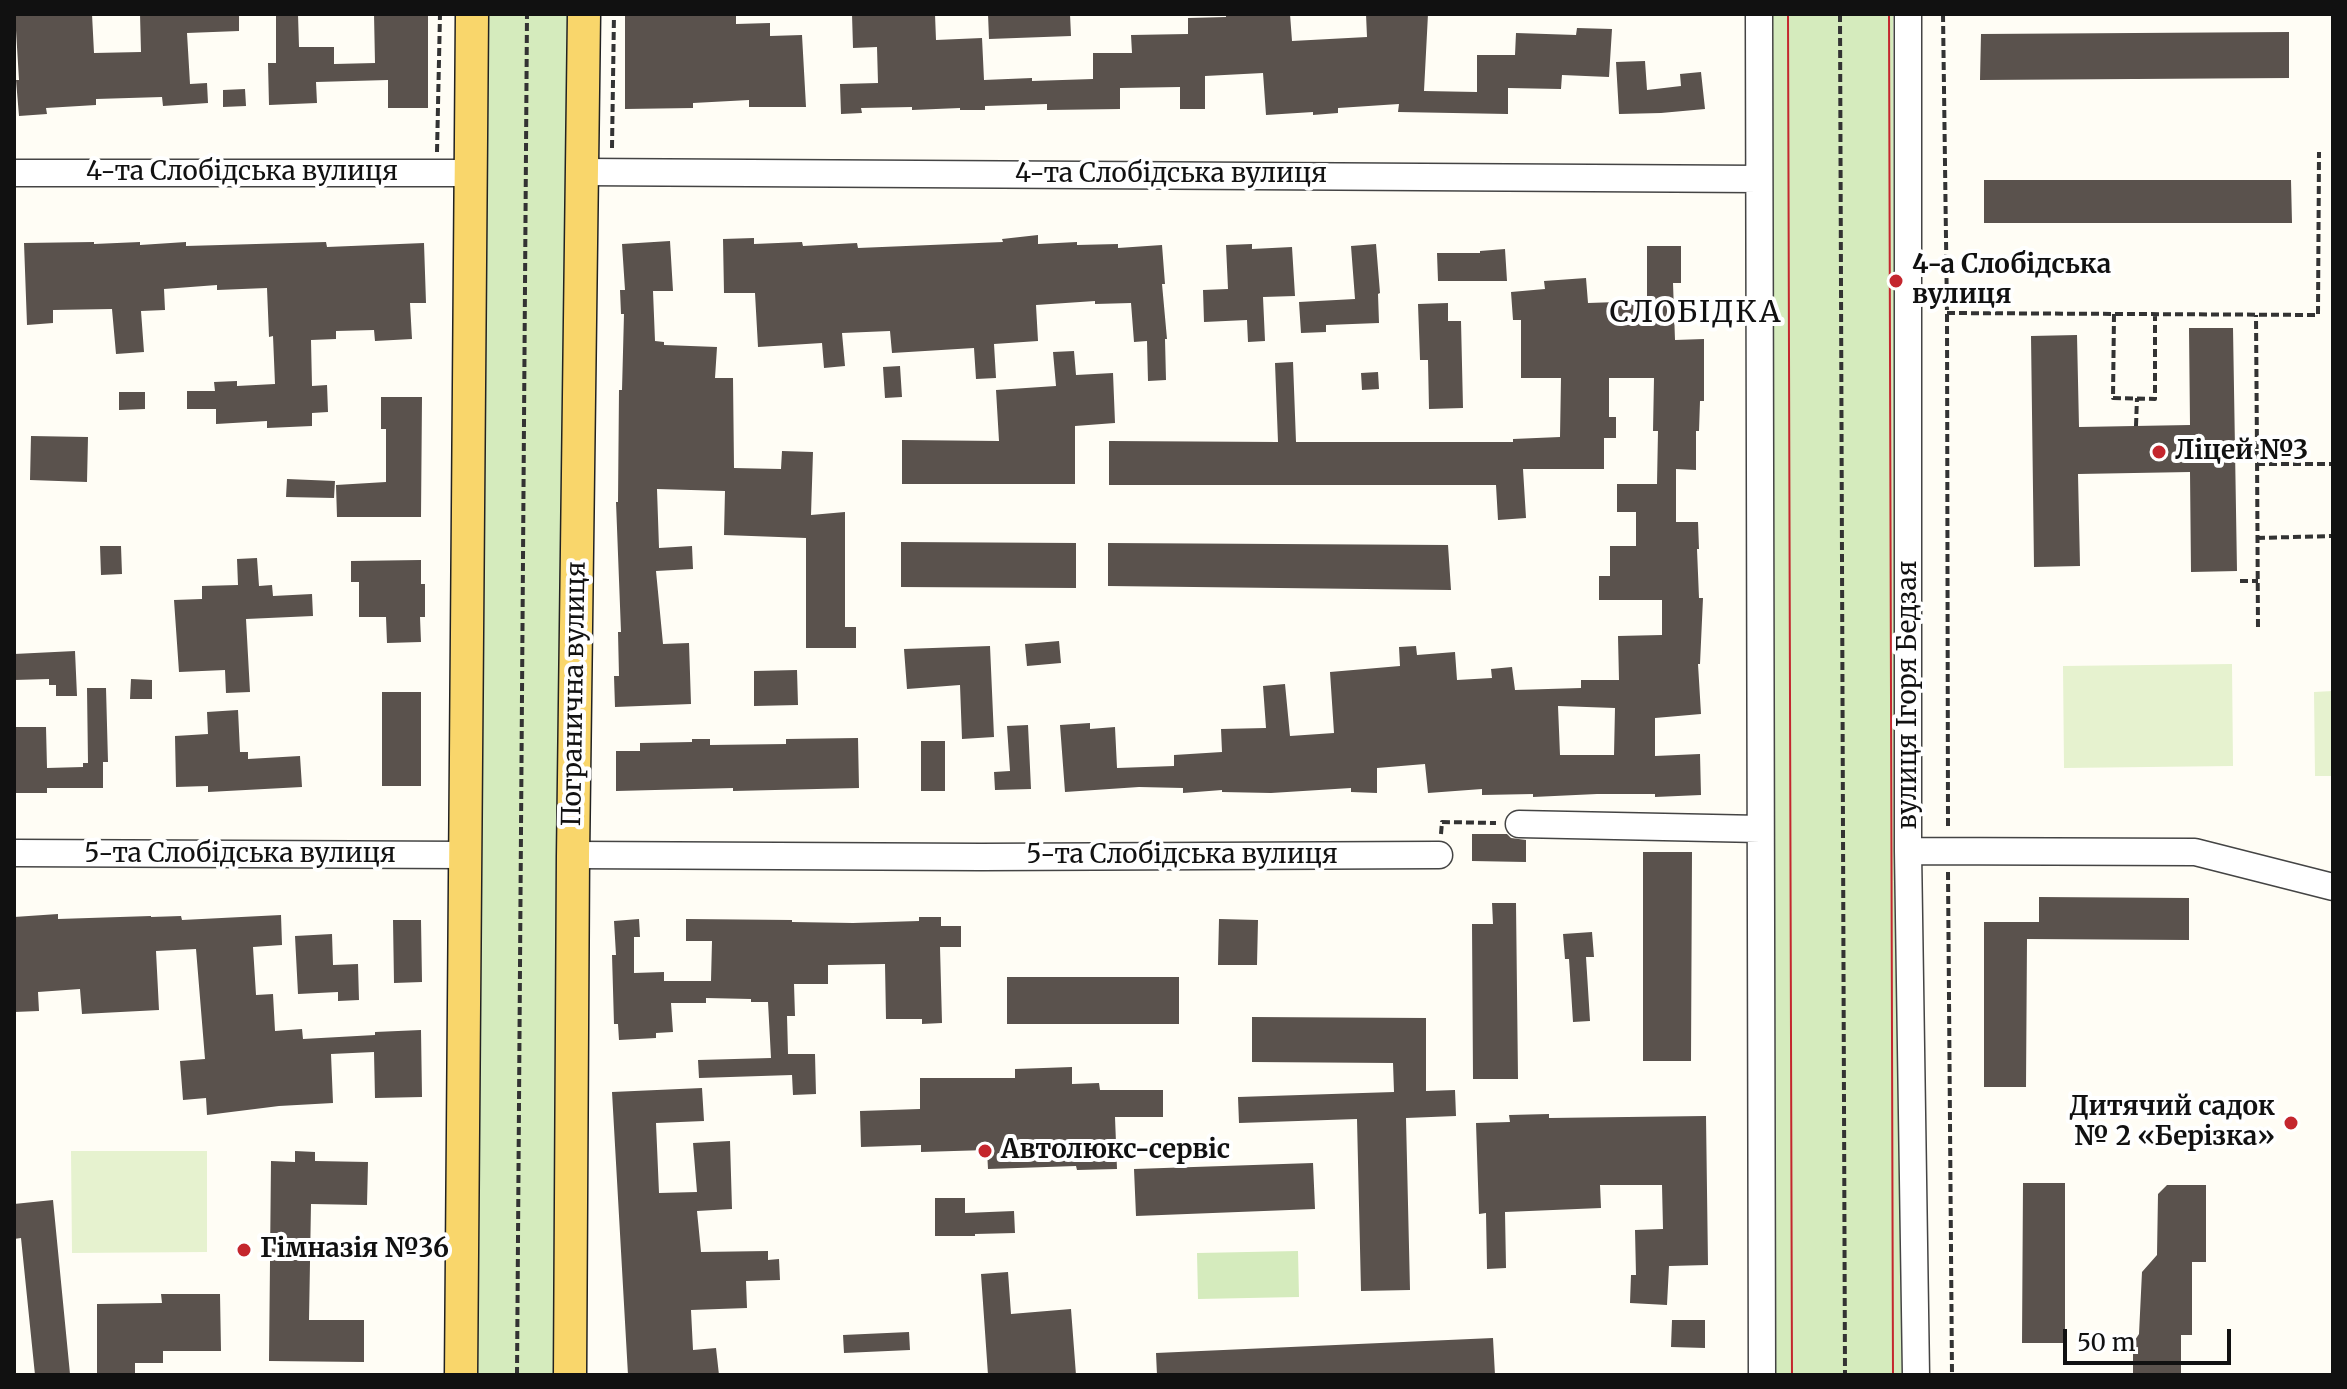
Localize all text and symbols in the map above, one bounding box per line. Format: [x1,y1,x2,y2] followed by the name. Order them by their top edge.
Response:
[86,157,398,189] street label: 4-та Слобідська вулиця
[1015,159,1327,191] street label: 4-та Слобідська вулиця
[1912,250,2111,312] place label: 4-а Слобідська вулиця
[1887,272,1905,290] marker: 4-а Слобідська вулиця
[1610,296,1782,332] district label: СЛОБІДКА
[2175,436,2308,468] place label: Ліцей №3
[2150,443,2168,461] marker: Ліцей №3
[557,561,593,827] street label: Погранична вулиця
[1893,561,1925,829] street label: вулиця Ігоря Бедзая
[84,839,396,871] street label: 5-та Слобідська вулиця
[1026,840,1338,872] street label: 5-та Слобідська вулиця
[2070,1092,2275,1154] place label: Дитячий садок № 2 «Берізка»
[2282,1114,2300,1132] marker: Дитячий садок № 2 «Берізка»
[1001,1135,1230,1167] place label: Автолюкс-сервіс
[976,1142,994,1160] marker: Автолюкс-сервіс
[260,1234,449,1266] place label: Гімназія №36
[235,1241,253,1259] marker: Гімназія №36
[2067,1313,2235,1363] scale bar
[2077,1327,2136,1358] text: 50 m

